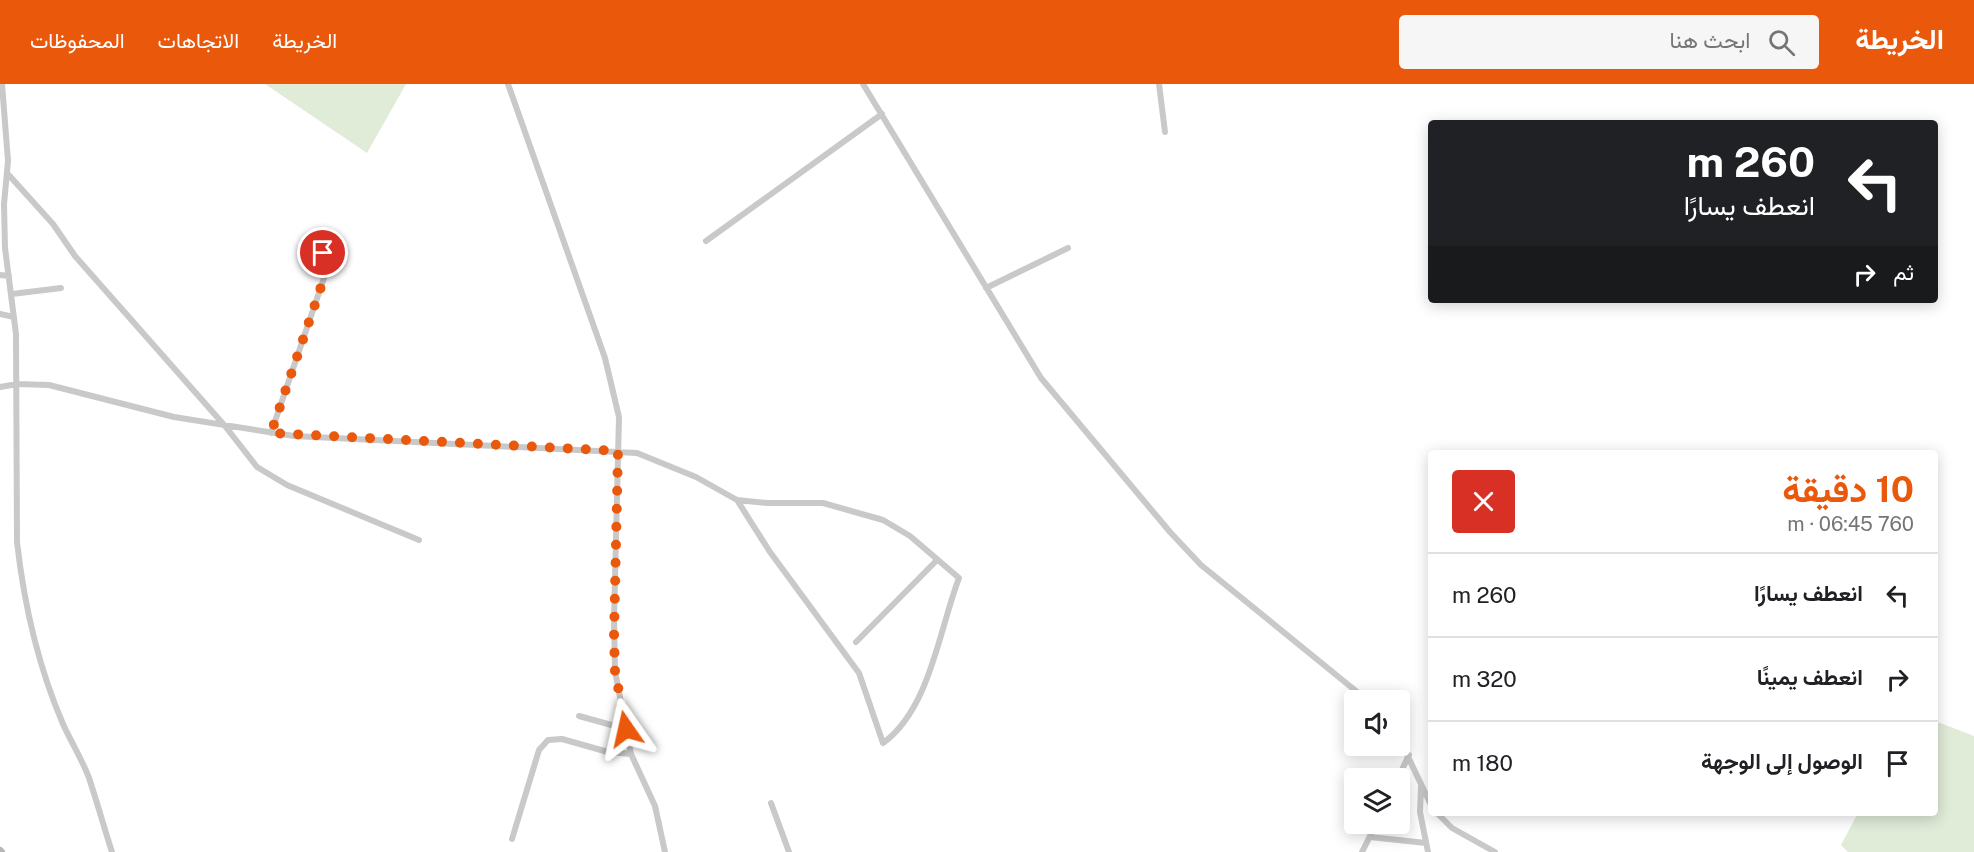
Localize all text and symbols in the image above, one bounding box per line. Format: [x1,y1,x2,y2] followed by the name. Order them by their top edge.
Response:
[1399,15,1819,69] search box
[1855,22,1944,55] text: الخريطة
[1765,26,1798,59] icon: search
[1670,27,1750,53] text: ابحث هنا
[30,28,125,53] text: المحفوظات
[158,28,239,53] text: الاتجاهات
[272,28,337,53] text: الخريطة
[1687,137,1815,186] text: 260 m
[1836,144,1914,222] icon: left
[1684,189,1815,221] text: انعطف يسارًا
[297,227,348,278] pin
[306,236,339,269] icon: arrive
[1848,258,1881,291] icon: right
[1893,259,1914,285] text: ثم
[1782,468,1914,510] text: 10 دقيقة
[1452,470,1515,533] button: close
[1787,512,1914,536] text: 760 m · 06:45
[1881,579,1914,612] icon: left
[1754,580,1863,606] text: انعطف يسارًا
[1452,582,1517,608] text: 260 m
[1881,663,1914,696] icon: right
[1757,664,1863,690] text: انعطف يمينًا
[1452,666,1517,692] text: 320 m
[1344,690,1410,834] map controls
[1344,690,1410,756] button: sound
[594,697,658,761] position arrow
[1881,747,1914,780] icon: arrive
[1701,748,1863,774] text: الوصول إلى الوجهة
[1452,750,1513,776] text: 180 m
[1344,768,1410,834] button: layers

